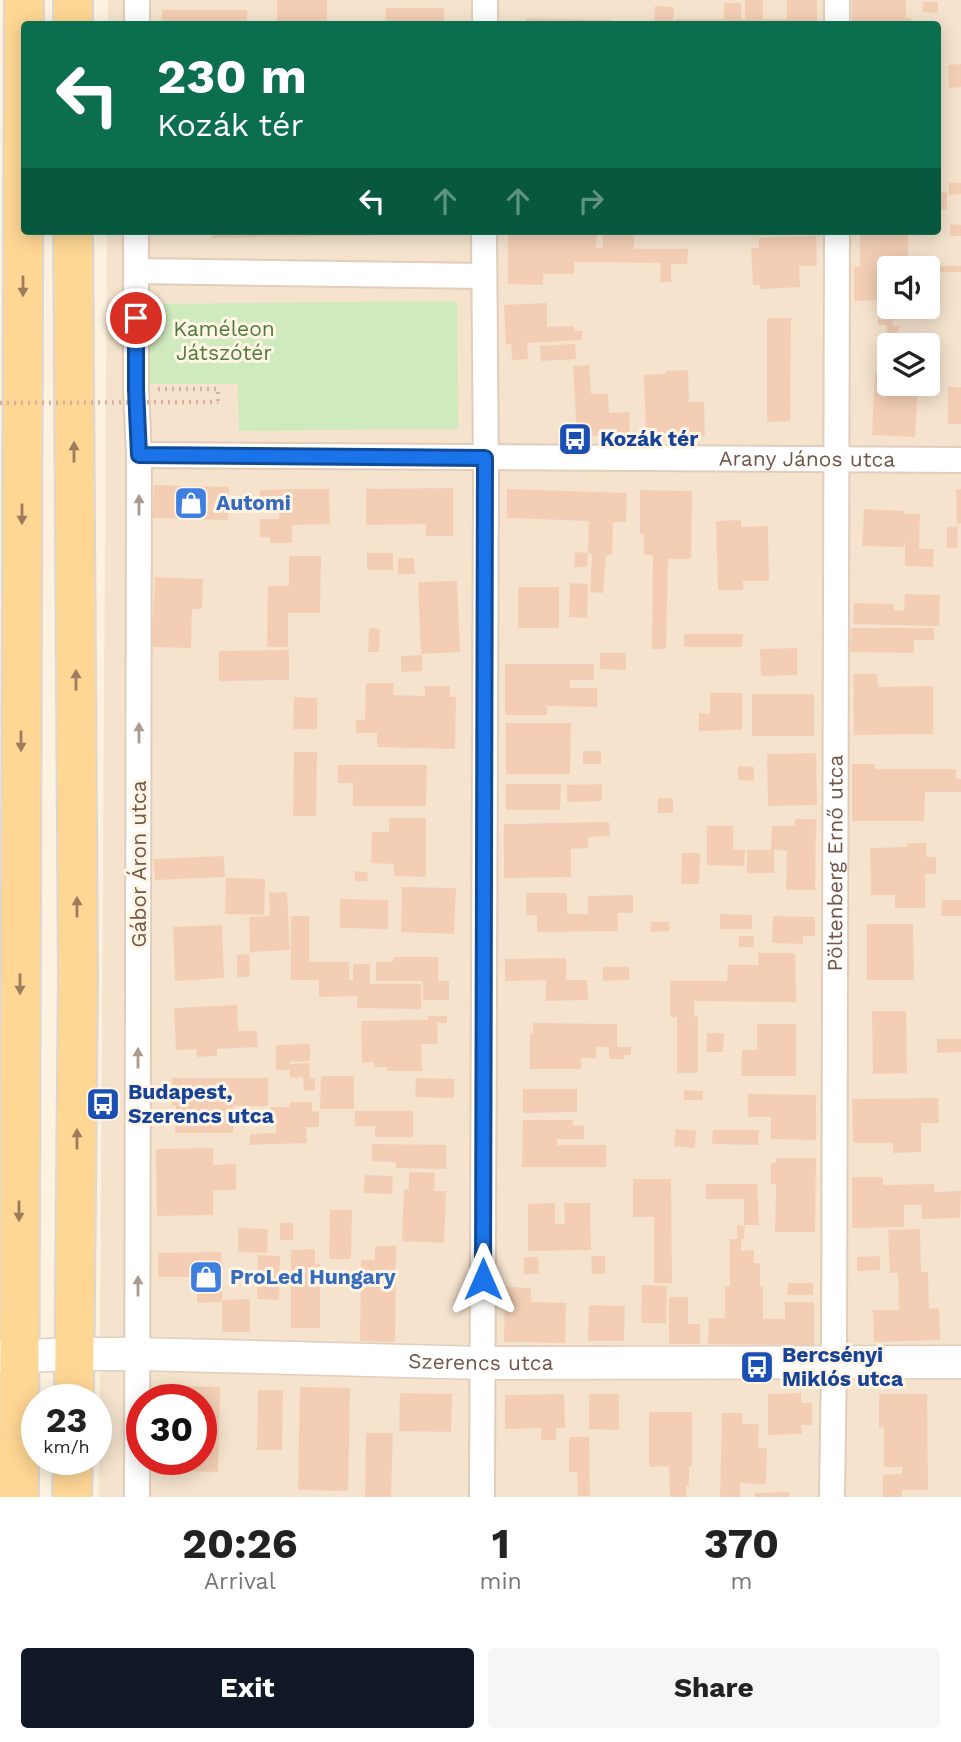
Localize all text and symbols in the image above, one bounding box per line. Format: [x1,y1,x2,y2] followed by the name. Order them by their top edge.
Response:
[157,47,307,105] text: 230 m
[42,49,133,140] icon: left
[157,106,303,144] text: Kozák tér
[353,182,391,220] icon: left
[426,182,464,220] icon: ahead
[499,182,537,220] icon: ahead
[572,182,610,220] icon: right
[877,256,940,396] map controls
[877,256,940,319] button: sound
[17,275,29,297] one-way arrow
[106,288,166,348] pin
[117,299,155,337] icon: arrive
[173,316,275,365] park label: Kaméleon Játszótér
[877,333,940,396] button: layers
[556,420,594,458] bus stop icon: Kozák tér
[600,426,698,451] place label: Kozák tér
[68,441,80,463] one-way arrow
[719,446,895,472] street label: Arany János utca
[172,484,210,522] shop icon: Automi
[216,490,291,515] place label: Automi
[133,494,145,516] one-way arrow
[16,503,28,525] one-way arrow
[70,668,82,690] one-way arrow
[133,722,145,744] one-way arrow
[15,730,27,752] one-way arrow
[822,754,848,972] street label: Pöltenberg Ernő utca
[126,780,151,948] street label: Gábor Áron utca
[71,896,83,918] one-way arrow
[14,973,26,995] one-way arrow
[132,1047,144,1069] one-way arrow
[128,1079,275,1128] place label: Budapest, Szerencs utca
[84,1085,122,1123] bus stop icon: Budapest, Szerencs utca
[71,1128,82,1150] one-way arrow
[13,1200,25,1222] one-way arrow
[446,1242,520,1316] position arrow
[187,1258,225,1296] shop icon: ProLed Hungary
[230,1264,396,1289] place label: ProLed Hungary
[132,1275,144,1297] one-way arrow
[782,1342,904,1391] place label: Bercsényi Miklós utca
[408,1348,554,1375] street label: Szerencs utca
[738,1348,776,1386] bus stop icon: Bercsényi Miklós utca
[126,1384,217,1475] speed limit sign: 30
[46,1399,87,1441] text: 23
[43,1436,90,1457] text: km/h
[182,1519,298,1568] text: 20:26
[492,1519,510,1568] text: 1
[704,1519,779,1568] text: 370
[204,1568,276,1595] text: Arrival
[480,1568,522,1595] text: min
[730,1568,752,1595] text: m
[21,1648,474,1728] button: Exit
[488,1648,940,1728] button: Share

